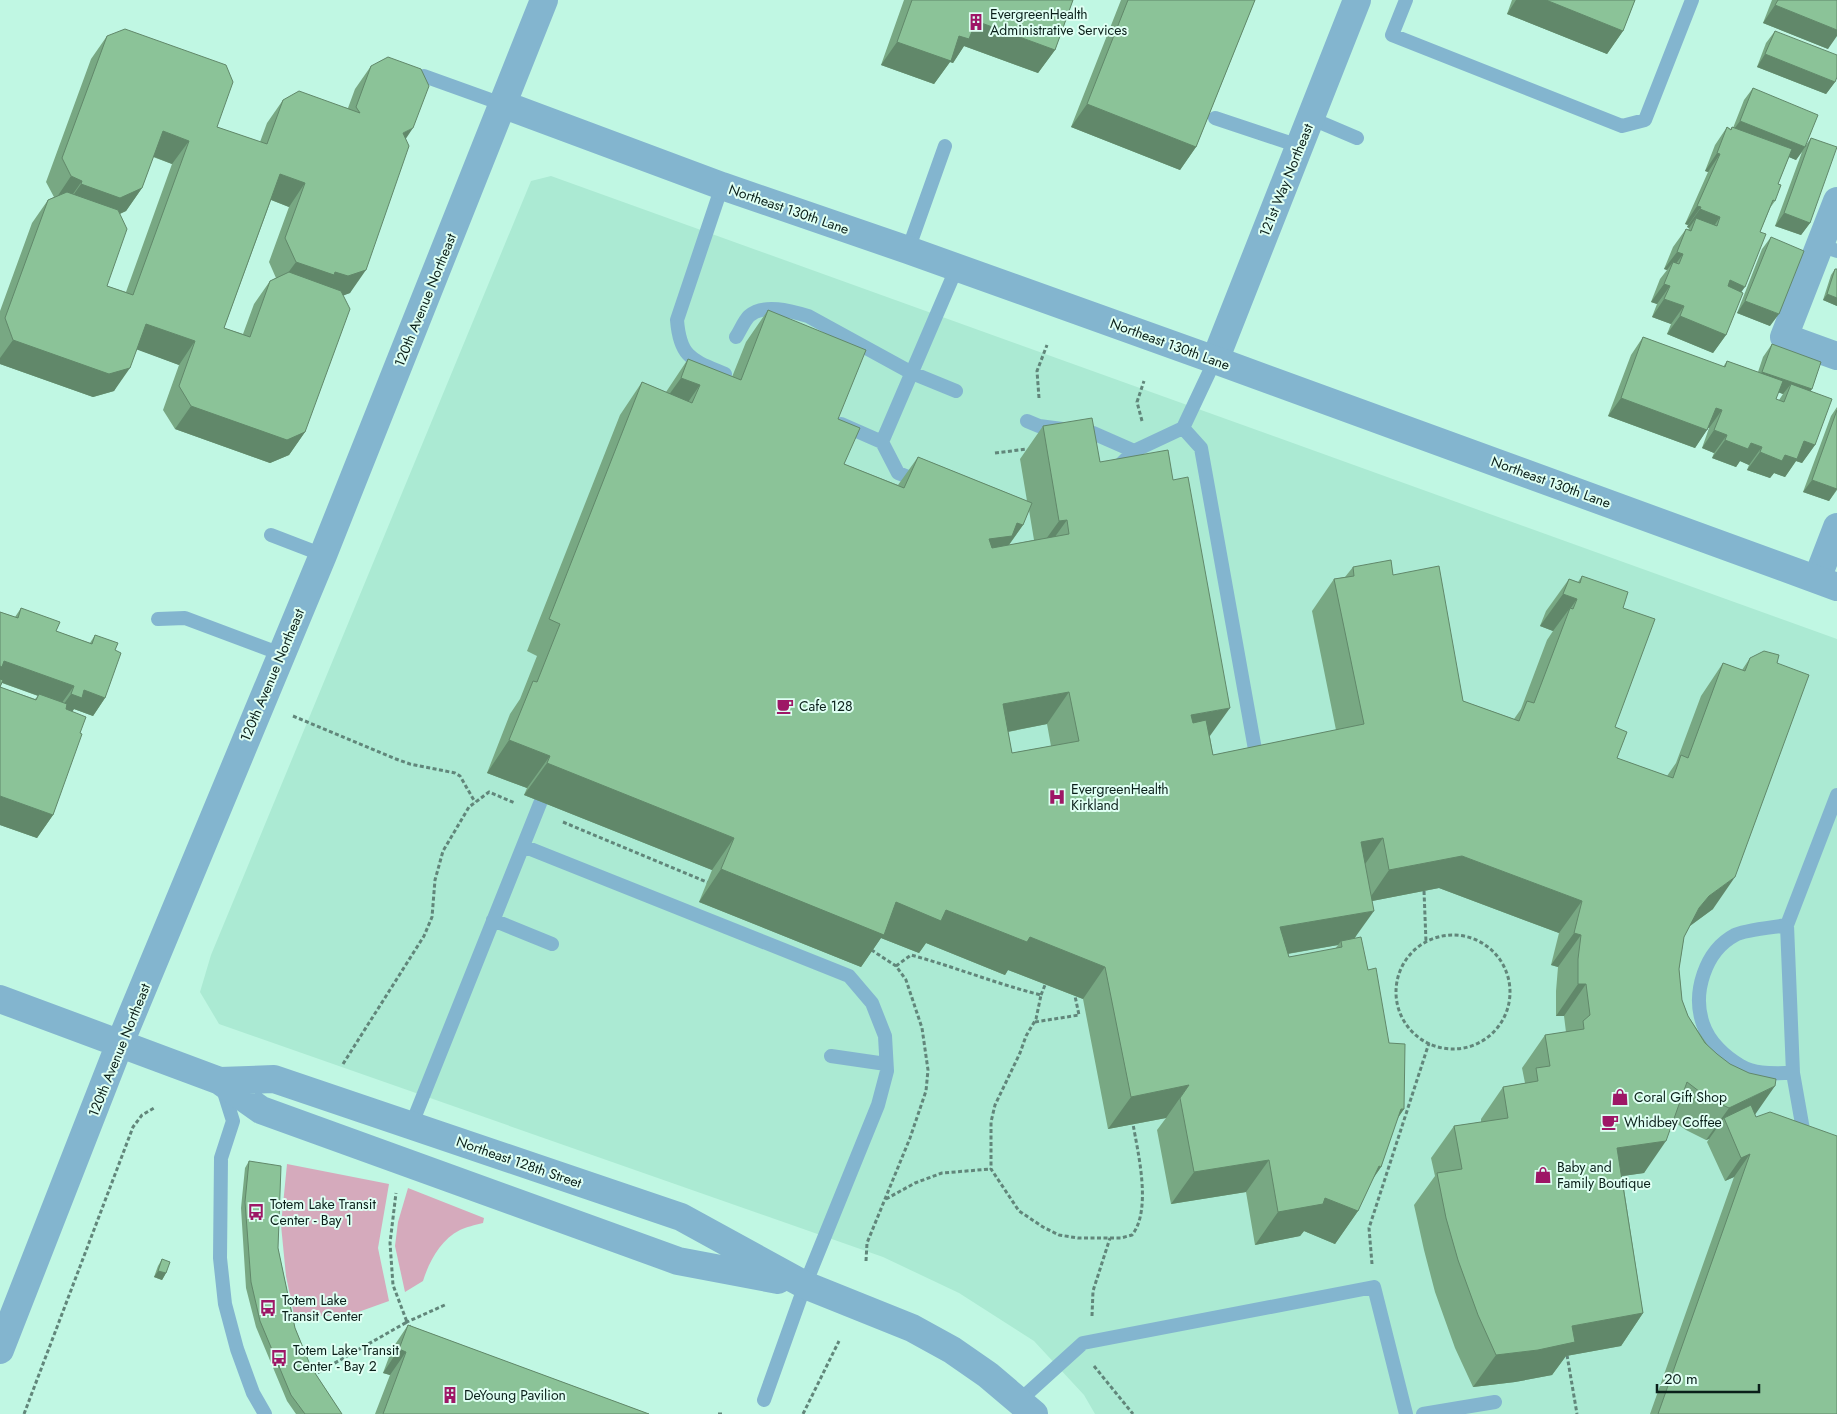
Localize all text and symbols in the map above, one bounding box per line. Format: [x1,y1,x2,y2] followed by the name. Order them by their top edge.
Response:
[990,4,1127,40] place label: EvergreenHealth Administrative Services
[966,12,986,32] building icon: EvergreenHealth Administrative Services
[1254,120,1318,239] street label: 121st Way Northeast
[726,179,852,239] street label: Northeast 130th Lane
[389,230,461,370] street label: 120th Avenue Northeast
[1107,313,1233,375] street label: Northeast 130th Lane
[1488,451,1614,513] street label: Northeast 130th Lane
[235,605,309,744] street label: 120th Avenue Northeast
[775,696,795,716] cafe icon: Cafe 128
[799,696,853,716] place label: Cafe 128
[1071,779,1169,815] place label: EvergreenHealth Kirkland
[1047,787,1067,807] hospital icon: EvergreenHealth Kirkland
[83,980,155,1120] street label: 120th Avenue Northeast
[1610,1087,1630,1107] shop icon: Coral Gift Shop
[1634,1087,1727,1107] place label: Coral Gift Shop
[1600,1112,1620,1132] cafe icon: Whidbey Coffee
[1624,1112,1722,1132] place label: Whidbey Coffee
[454,1131,585,1193] street label: Northeast 128th Street
[1557,1157,1651,1193] place label: Baby and Family Boutique
[1533,1165,1553,1185] shop icon: Baby and Family Boutique
[270,1194,376,1230] place label: Totem Lake Transit Center - Bay 1
[246,1202,266,1222] bus stop icon: Totem Lake Transit Center - Bay 1
[282,1290,363,1326] place label: Totem Lake Transit Center
[258,1298,278,1318] bus stop icon: Totem Lake Transit Center
[293,1340,399,1376] place label: Totem Lake Transit Center - Bay 2
[269,1348,289,1368] bus stop icon: Totem Lake Transit Center - Bay 2
[1657,1362,1760,1394] scale bar
[1664,1368,1698,1390] text: 20 m
[440,1385,460,1405] building icon: DeYoung Pavilion
[464,1385,566,1405] place label: DeYoung Pavilion

